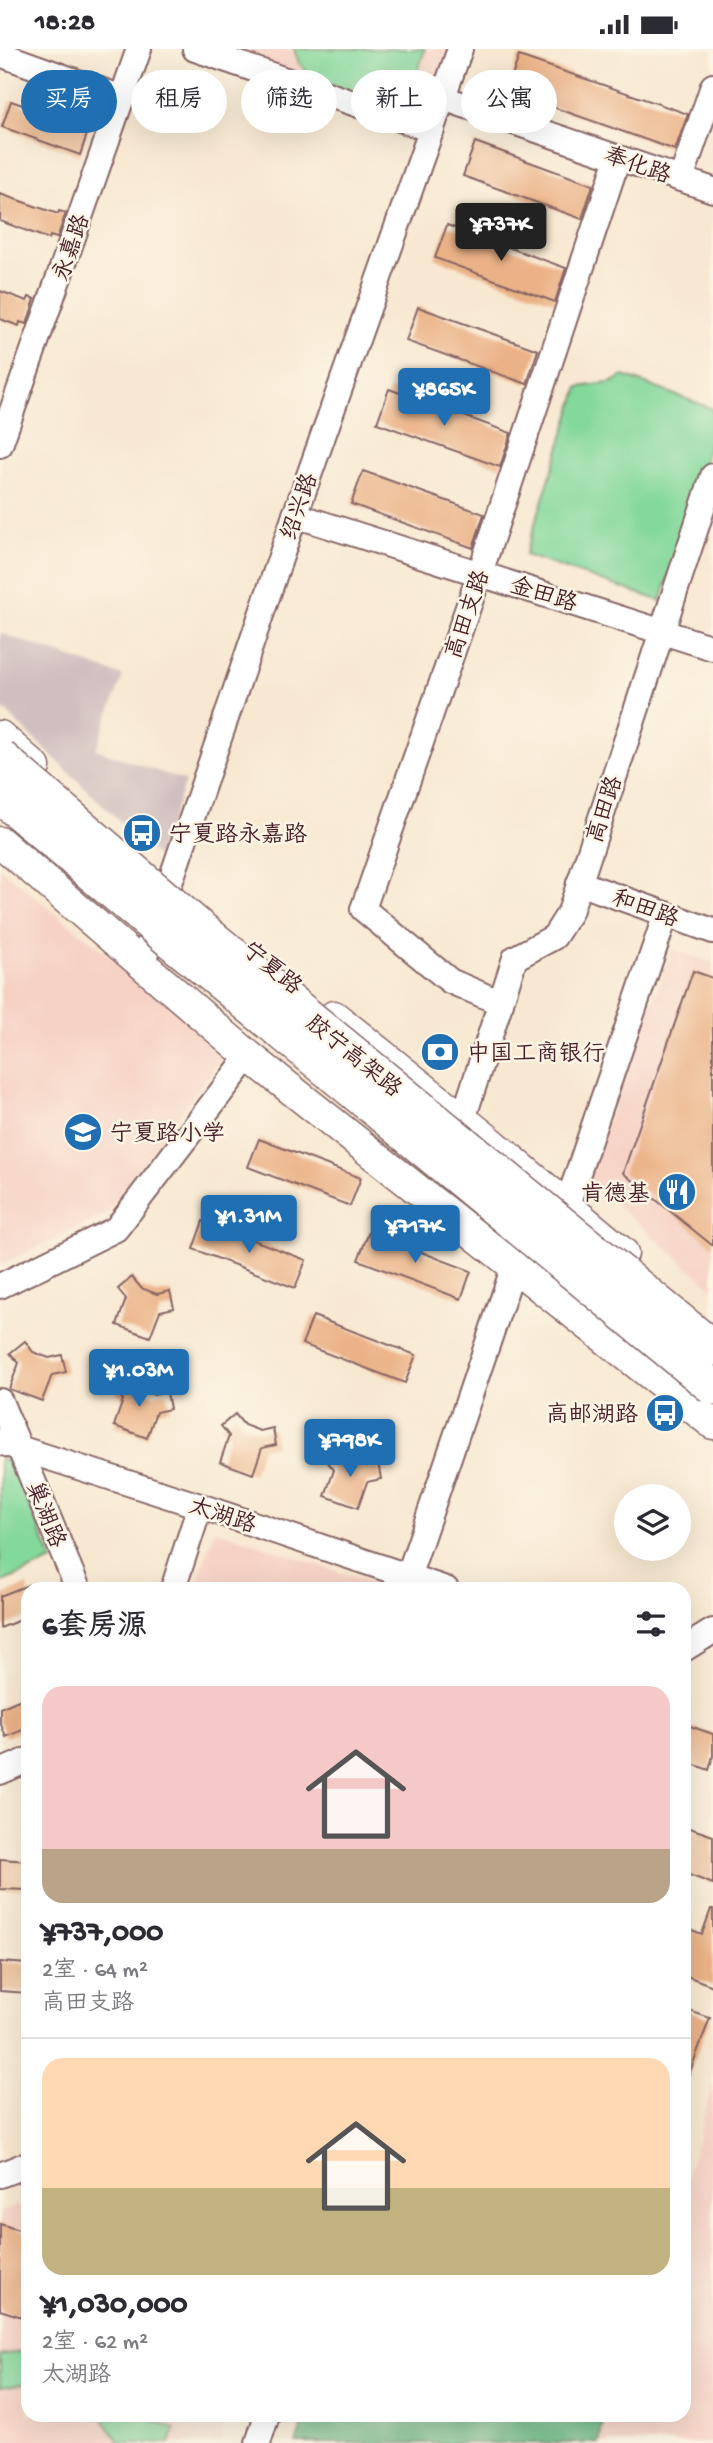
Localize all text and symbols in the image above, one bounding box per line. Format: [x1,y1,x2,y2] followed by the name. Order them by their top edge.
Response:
[35,9,95,40] text: 18:28
[21,70,117,133] chip: 买房
[131,70,227,133] chip: 租房
[241,70,337,133] chip: 筛选
[351,70,447,133] chip: 新上
[461,70,557,133] chip: 公寓
[600,141,675,191] street label: 奉化路
[452,203,550,263] pin: ¥737K
[48,211,97,285] street label: 永嘉路
[471,212,531,239] text: ¥737K
[395,369,493,428] pin: ¥865K
[414,377,474,404] text: ¥865K
[276,470,325,544] street label: 绍兴路
[440,567,497,663] street label: 高田支路
[506,572,580,619] street label: 金田路
[581,772,630,847] street label: 高田路
[121,812,163,854] bus stop icon: 宁夏路永嘉路
[169,822,307,850] place label: 宁夏路永嘉路
[608,885,682,935] street label: 和田路
[235,937,307,1002] street label: 宁夏路
[300,1009,407,1104] street label: 胶宁高架路
[419,1031,461,1073] bank icon: 中国工商银行
[467,1041,605,1069] place label: 中国工商银行
[62,1111,104,1153] school or university icon: 宁夏路小学
[110,1121,225,1149] place label: 宁夏路小学
[656,1171,698,1213] restaurant icon: 肯德基
[581,1181,650,1209] place label: 肯德基
[192,1195,306,1255] pin: ¥1.31M
[217,1204,281,1231] text: ¥1.31M
[366,1205,464,1265] pin: ¥717K
[387,1214,443,1241] text: ¥717K
[82,1349,196,1409] pin: ¥1.03M
[105,1358,173,1385] text: ¥1.03M
[644,1392,686,1434] bus stop icon: 高邮湖路
[546,1401,638,1430] place label: 高邮湖路
[301,1419,399,1479] pin: ¥798K
[320,1428,380,1455] text: ¥798K
[18,1478,70,1552] street label: 巢湖路
[614,1484,691,1561] map controls
[614,1484,691,1561] button: layers
[185,1493,259,1541] street label: 太湖路
[632,1605,670,1643] icon: filters
[42,1611,147,1646] text: 6套房源
[293,1731,419,1857] icon: home
[42,1917,163,1952] text: ¥737,000
[42,1958,148,1985] text: 2室 · 64 m²
[42,1991,134,2018] text: 高田支路
[293,2103,419,2229] icon: home
[42,2289,188,2324] text: ¥1,030,000
[42,2330,148,2357] text: 2室 · 62 m²
[42,2363,111,2390] text: 太湖路

